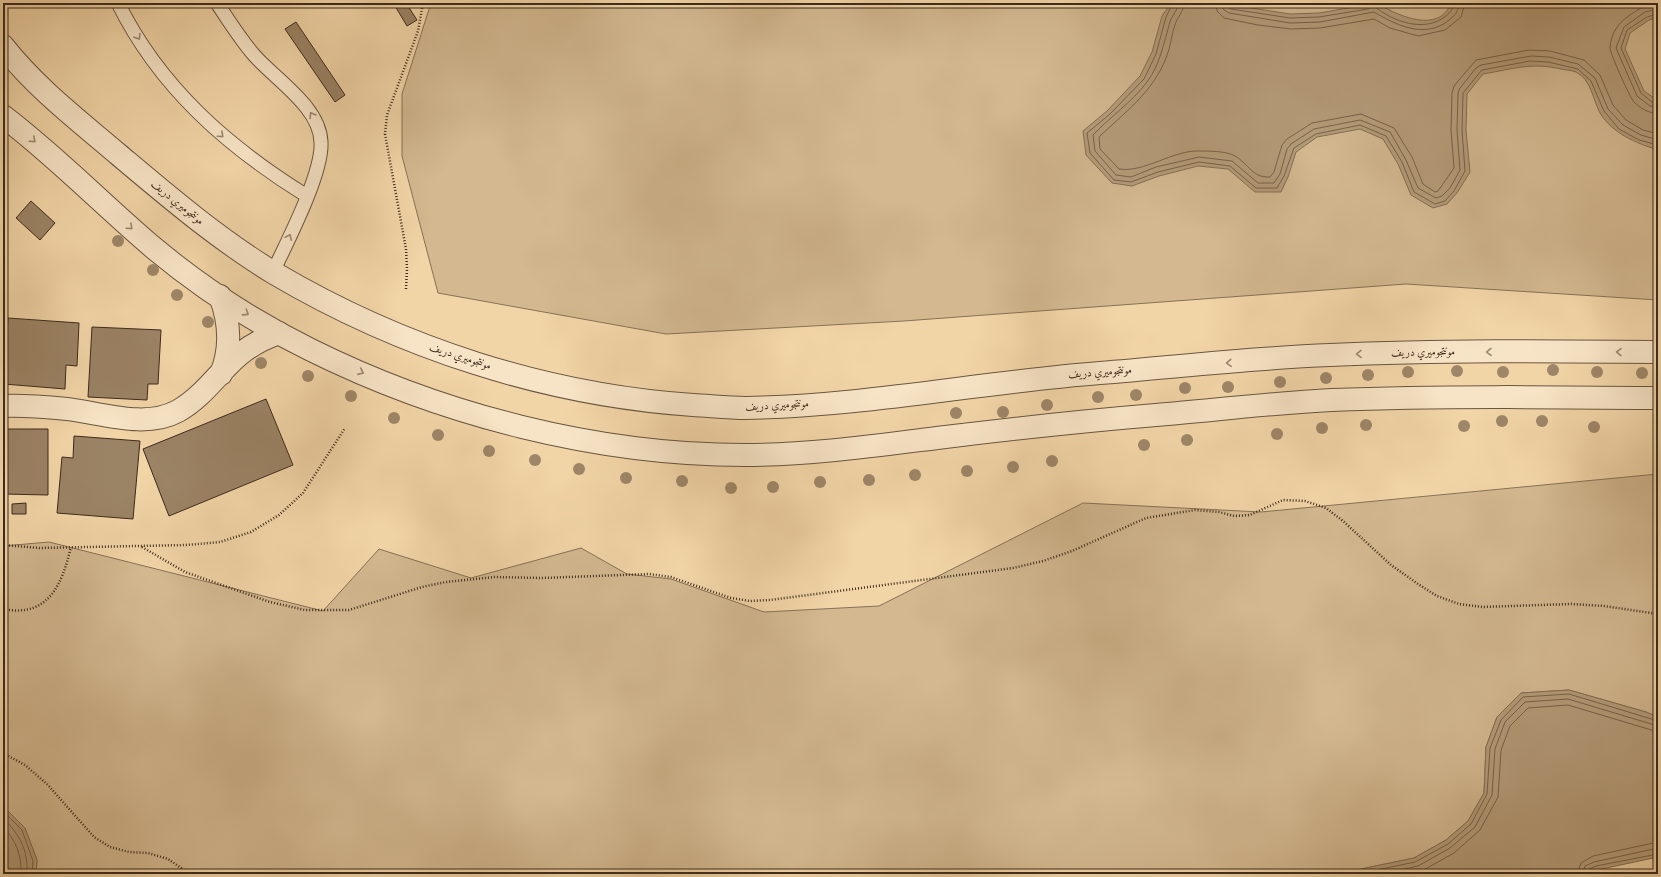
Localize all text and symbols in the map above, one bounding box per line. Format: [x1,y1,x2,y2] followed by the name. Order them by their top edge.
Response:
[133,33,140,40] one-way arrow
[309,112,316,119] one-way arrow
[217,131,224,138] one-way arrow
[29,135,36,142] one-way arrow
[147,177,207,229] street label: مونتجوميري دريف
[125,222,133,229] one-way arrow
[284,233,292,241] one-way arrow
[242,308,249,315] one-way arrow
[427,340,493,374] street label: مونتجوميري دريف
[1391,345,1455,361] street label: مونتجوميري دريف
[1486,348,1492,356] one-way arrow
[1616,348,1622,356] one-way arrow
[1356,350,1362,359] one-way arrow
[1226,358,1232,367] one-way arrow
[1068,363,1132,383] street label: مونتجوميري دريف
[357,367,364,375] one-way arrow
[745,397,809,415] street label: مونتجوميري دريف

